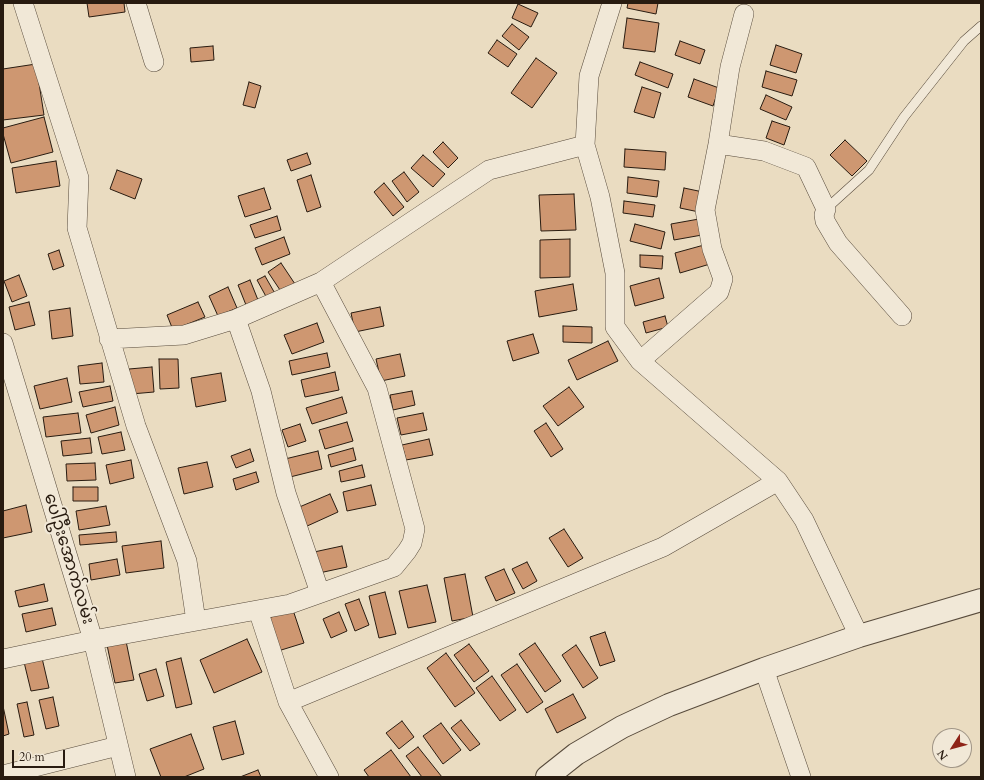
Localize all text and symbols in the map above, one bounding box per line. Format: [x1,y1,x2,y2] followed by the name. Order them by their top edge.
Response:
[38,491,98,627] street label: ပေါ်ဦးအောက်လမ်း
[932,728,972,768] north arrow
[14,742,67,768] scale bar
[934,746,952,763] text: N
[19,749,45,765] text: 20 m

